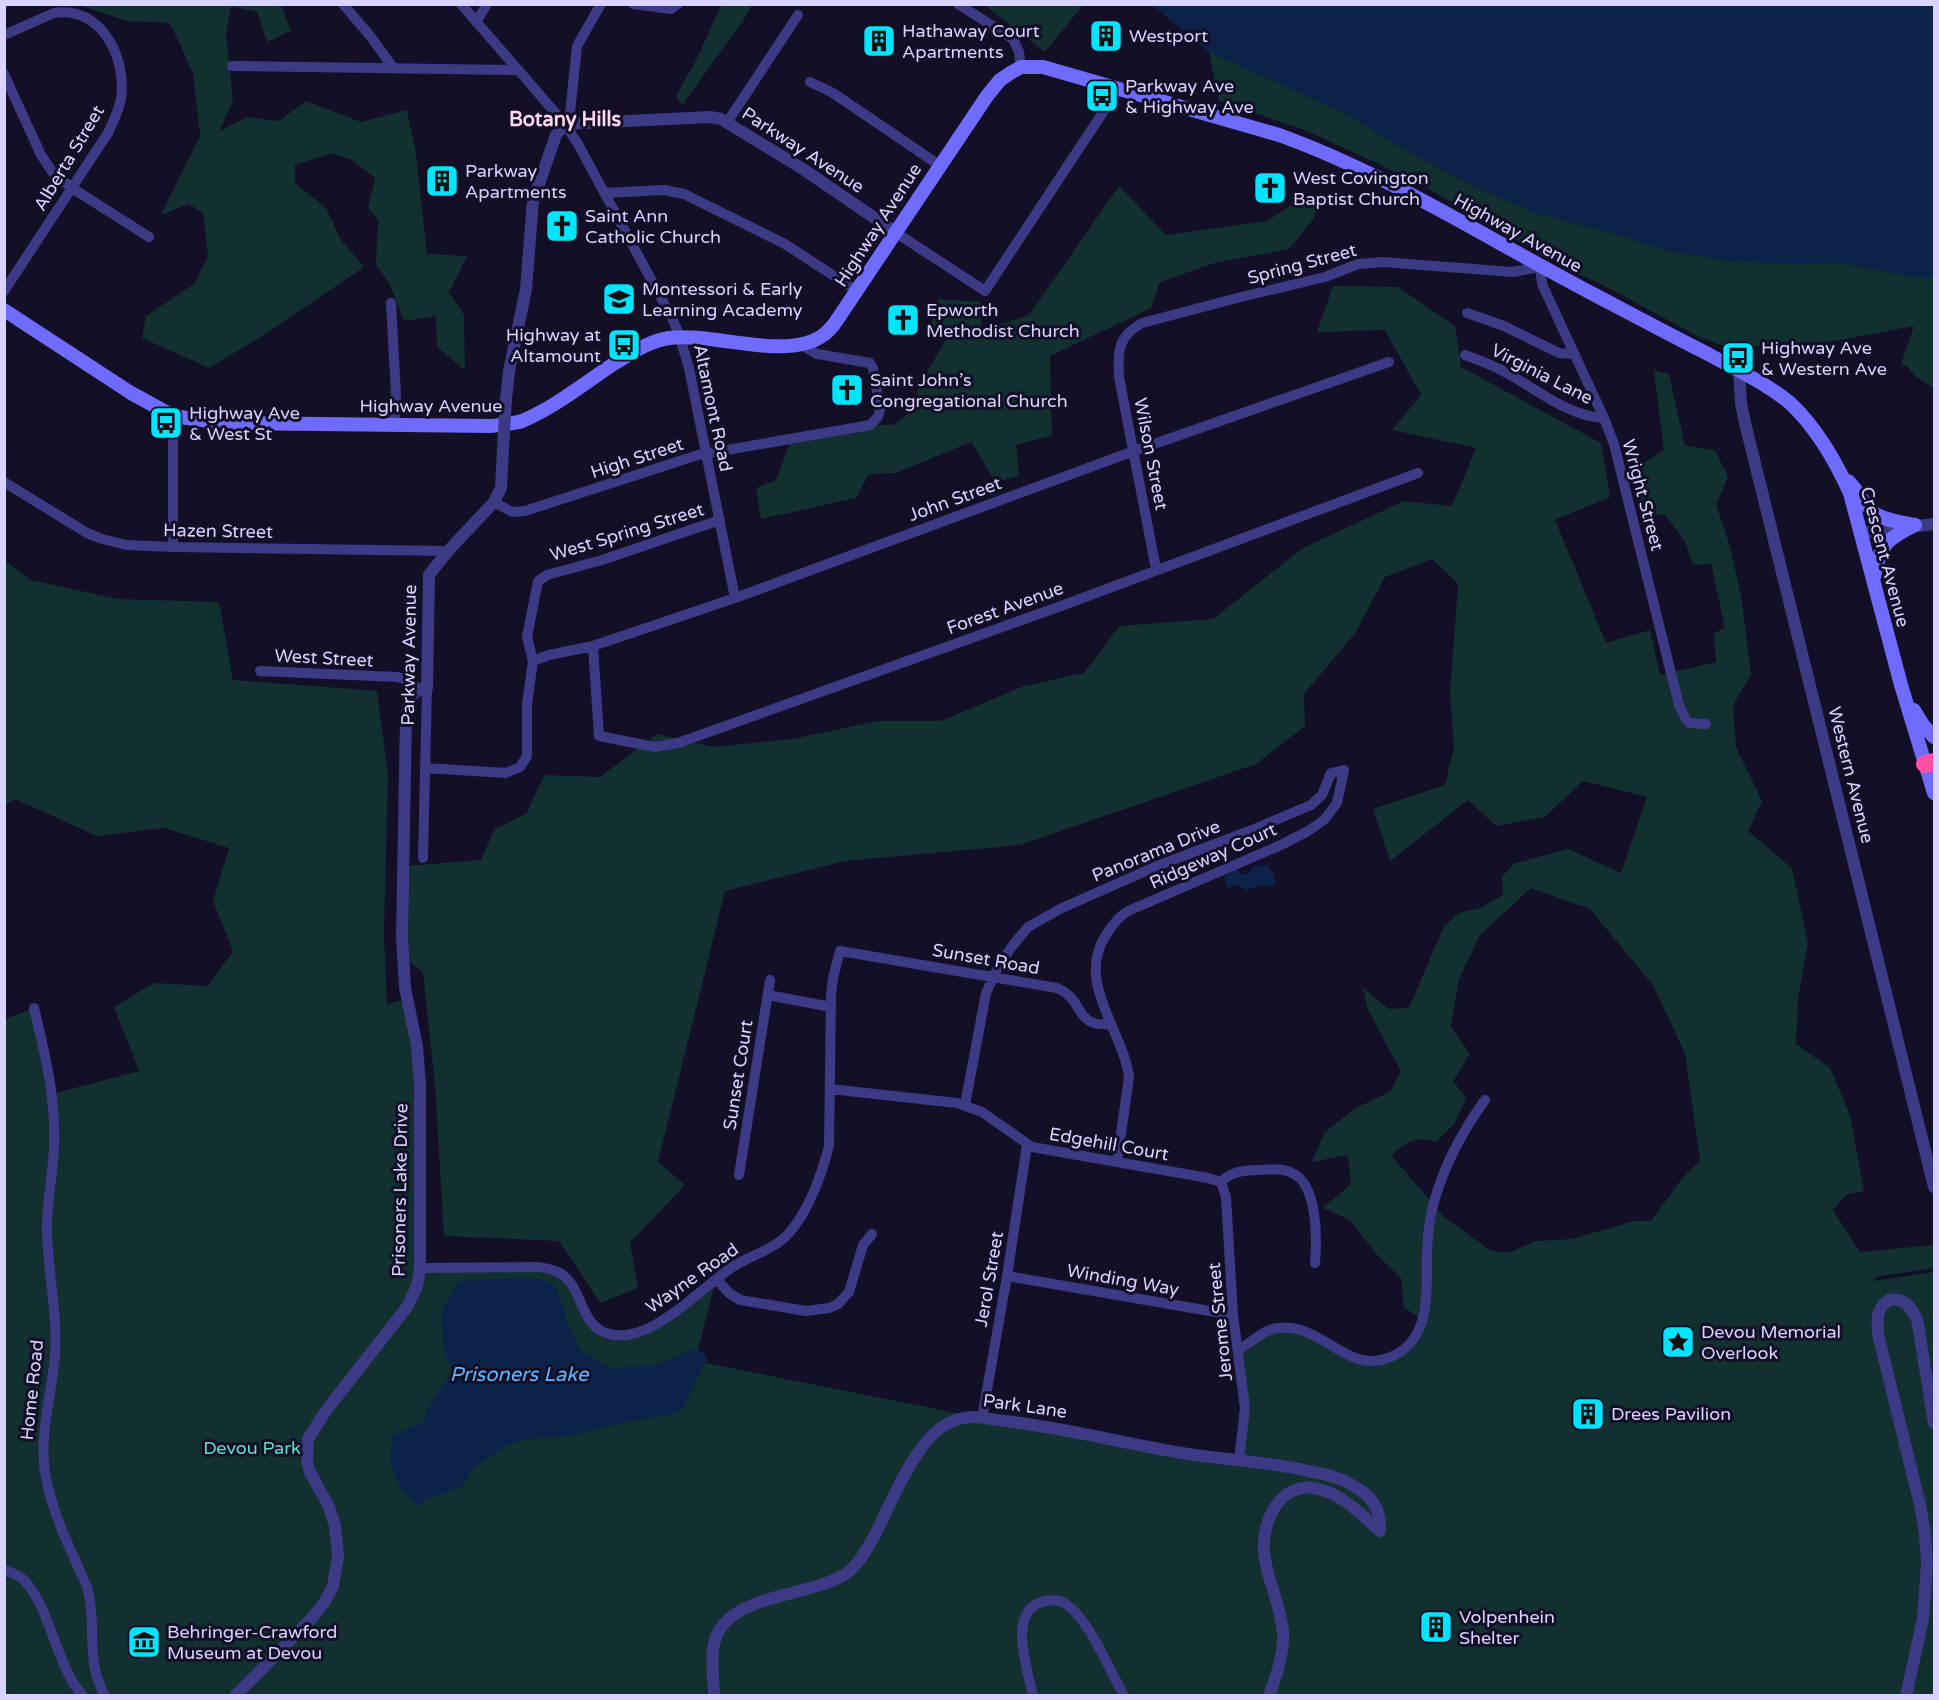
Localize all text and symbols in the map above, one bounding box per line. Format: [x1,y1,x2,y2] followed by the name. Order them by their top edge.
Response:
[1088,18,1124,54] building icon: Westport
[902,20,1040,63] place label: Hathaway Court Apartments
[861,23,897,59] building icon: Hathaway Court Apartments
[1129,25,1208,47] place label: Westport
[1125,75,1254,118] place label: Parkway Ave & Highway Ave
[1084,78,1120,114] bus stop icon: Parkway Ave & Highway Ave
[29,101,109,215] street label: Alberta Street
[738,102,868,198] street label: Parkway Avenue
[509,108,621,132] district label: Botany Hills
[830,159,926,291] street label: Highway Avenue
[465,160,567,203] place label: Parkway Apartments
[424,163,460,199] building icon: Parkway Apartments
[1293,167,1429,210] place label: West Covington Baptist Church
[1252,170,1288,206] church icon: West Covington Baptist Church
[1450,189,1586,277] street label: Highway Avenue
[585,205,721,248] place label: Saint Ann Catholic Church
[544,208,580,244] church icon: Saint Ann Catholic Church
[1245,239,1359,289] street label: Spring Street
[642,278,803,321] place label: Montessori & Early Learning Academy
[601,281,637,317] school or university icon: Montessori & Early Learning Academy
[926,299,1080,342] place label: Epworth Methodist Church
[885,302,921,338] church icon: Epworth Methodist Church
[506,324,601,367] place label: Highway at Altamount
[606,327,642,363] bus stop icon: Highway at Altamount
[1761,337,1887,380] place label: Highway Ave & Western Ave
[1487,339,1597,409] street label: Virginia Lane
[1720,340,1756,376] bus stop icon: Highway Ave & Western Ave
[689,342,737,474] street label: Altamont Road
[870,369,1068,412] place label: Saint John’s Congregational Church
[829,372,865,408] church icon: Saint John’s Congregational Church
[360,395,502,417] street label: Highway Avenue
[1129,396,1173,512] street label: Wilson Street
[189,402,300,445] place label: Highway Ave & West St
[148,405,184,441] bus stop icon: Highway Ave & West St
[588,433,686,483] street label: High Street
[1618,437,1668,553] street label: Wright Street
[905,472,1005,526] street label: John Street
[1856,484,1914,630] street label: Crescent Avenue
[547,498,707,566] street label: West Spring Street
[163,519,273,543] street label: Hazen Street
[944,577,1066,639] street label: Forest Avenue
[397,584,421,726] street label: Parkway Avenue
[274,644,374,672] street label: West Street
[1823,704,1879,846] street label: Western Avenue
[1089,815,1223,887] street label: Panorama Drive
[1146,818,1280,894] street label: Ridgeway Court
[931,939,1041,979] street label: Sunset Road
[718,1018,758,1132] street label: Sunset Court
[387,1103,413,1277] street label: Prisoners Lake Drive
[1047,1123,1171,1165] street label: Edgehill Court
[970,1229,1008,1329] street label: Jerol Street
[641,1238,743,1318] street label: Wayne Road
[1065,1259,1181,1301] street label: Winding Way
[1203,1262,1237,1382] street label: Jerome Street
[1701,1321,1841,1364] place label: Devou Memorial Overlook
[1660,1324,1696,1360] place icon: Devou Memorial Overlook
[16,1339,48,1441] street label: Home Road
[450,1363,590,1387] water label: Prisoners Lake
[981,1389,1069,1423] street label: Park Lane
[1570,1396,1606,1432] building icon: Drees Pavilion
[1611,1403,1731,1425] place label: Drees Pavilion
[203,1437,301,1459] park label: Devou Park
[1459,1606,1555,1649] place label: Volpenhein Shelter
[1418,1609,1454,1645] building icon: Volpenhein Shelter
[167,1621,337,1664] place label: Behringer-Crawford Museum at Devou
[126,1624,162,1660] museum icon: Behringer-Crawford Museum at Devou

